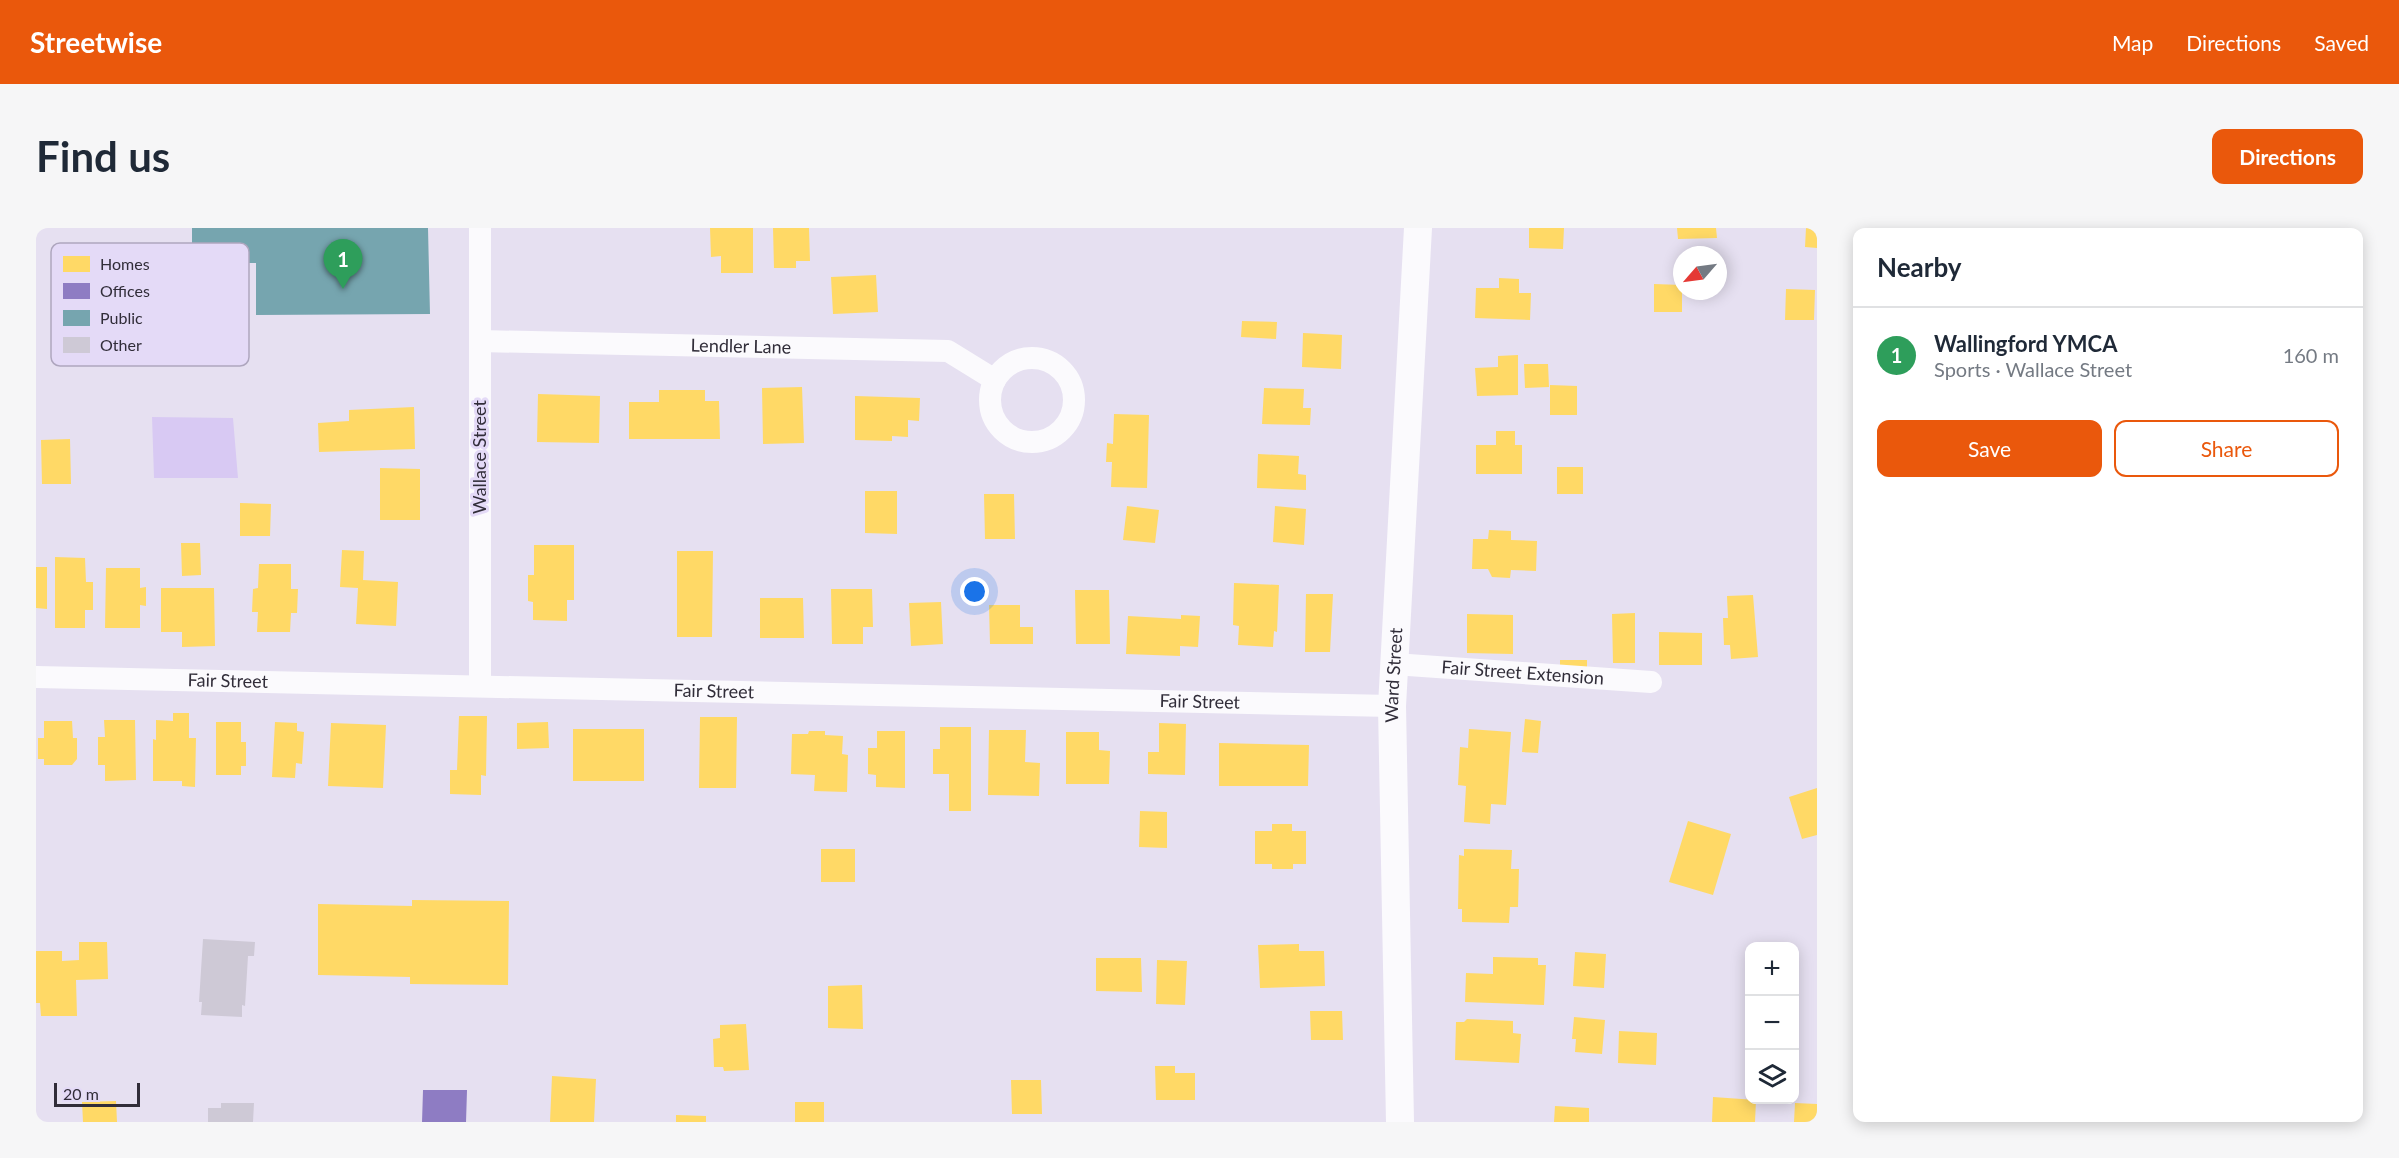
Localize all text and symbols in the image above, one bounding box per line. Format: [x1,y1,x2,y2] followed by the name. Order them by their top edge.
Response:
[30,25,162,59] text: Streetwise
[2112,30,2153,55] text: Map
[2186,30,2281,55] text: Directions
[2314,30,2369,55] text: Saved
[2212,129,2363,184] button: Directions
[36,131,170,181] text: Find us
[324,239,362,289] pin: 1
[51,243,249,366] legend
[1673,246,1727,300] north arrow
[1877,251,1962,283] text: Nearby
[100,254,150,273] text: Homes
[100,281,150,300] text: Offices
[100,308,143,327] text: Public
[1934,330,2117,357] text: Wallingford YMCA
[690,334,791,358] street label: Lendler Lane
[100,335,142,354] text: Other
[1891,343,1902,367] text: 1
[2283,343,2339,367] text: 160 m
[1934,357,2132,381] text: Sports · Wallace Street
[468,399,490,514] street label: Wallace Street
[1877,420,2102,477] button: Save
[2114,420,2339,477] button: Share
[960,577,989,606] your location
[1380,627,1406,723] street label: Ward Street
[1441,655,1605,689] street label: Fair Street Extension
[188,668,269,692] street label: Fair Street
[673,679,755,702] street label: Fair Street
[1159,689,1241,713] street label: Fair Street
[1745,942,1799,1104] map controls
[1745,942,1799,996] button: +
[1745,996,1799,1050] button: −
[1745,1050,1799,1104] button: layers
[54,1080,140,1108] scale bar
[63,1084,99,1103] text: 20 m

